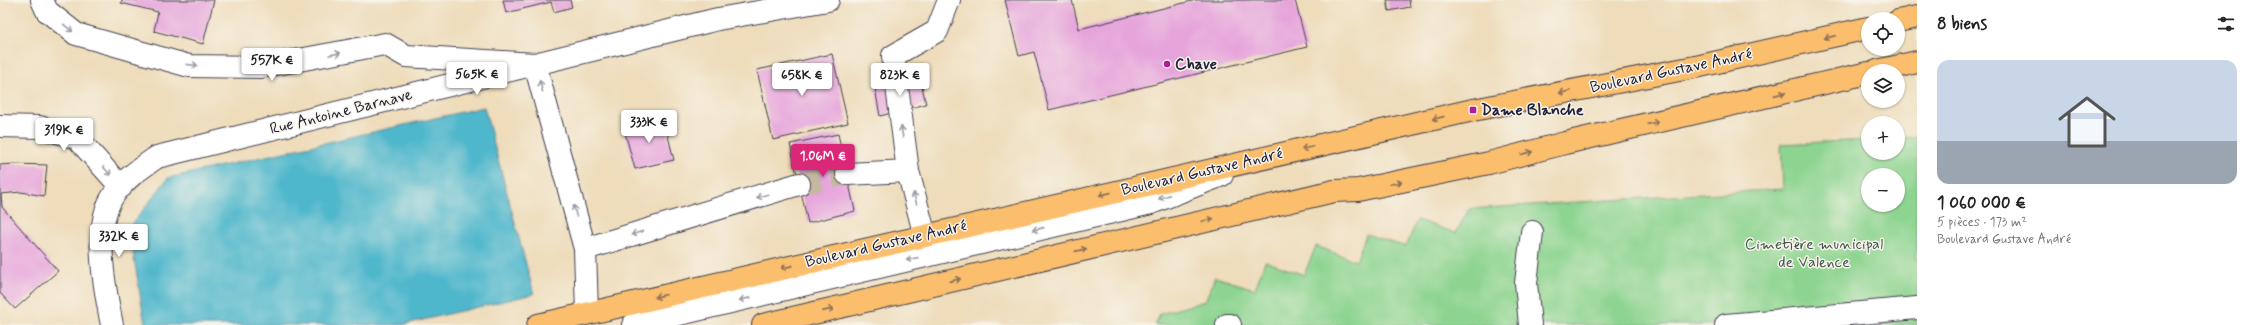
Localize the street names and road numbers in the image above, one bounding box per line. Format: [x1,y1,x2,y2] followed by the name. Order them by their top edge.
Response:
[1588,44,1754,98] street label: Boulevard Gustave André
[268,84,415,140] street label: Rue Antoine Barnave
[1119,143,1285,201] street label: Boulevard Gustave André
[803,215,969,273] street label: Boulevard Gustave André

